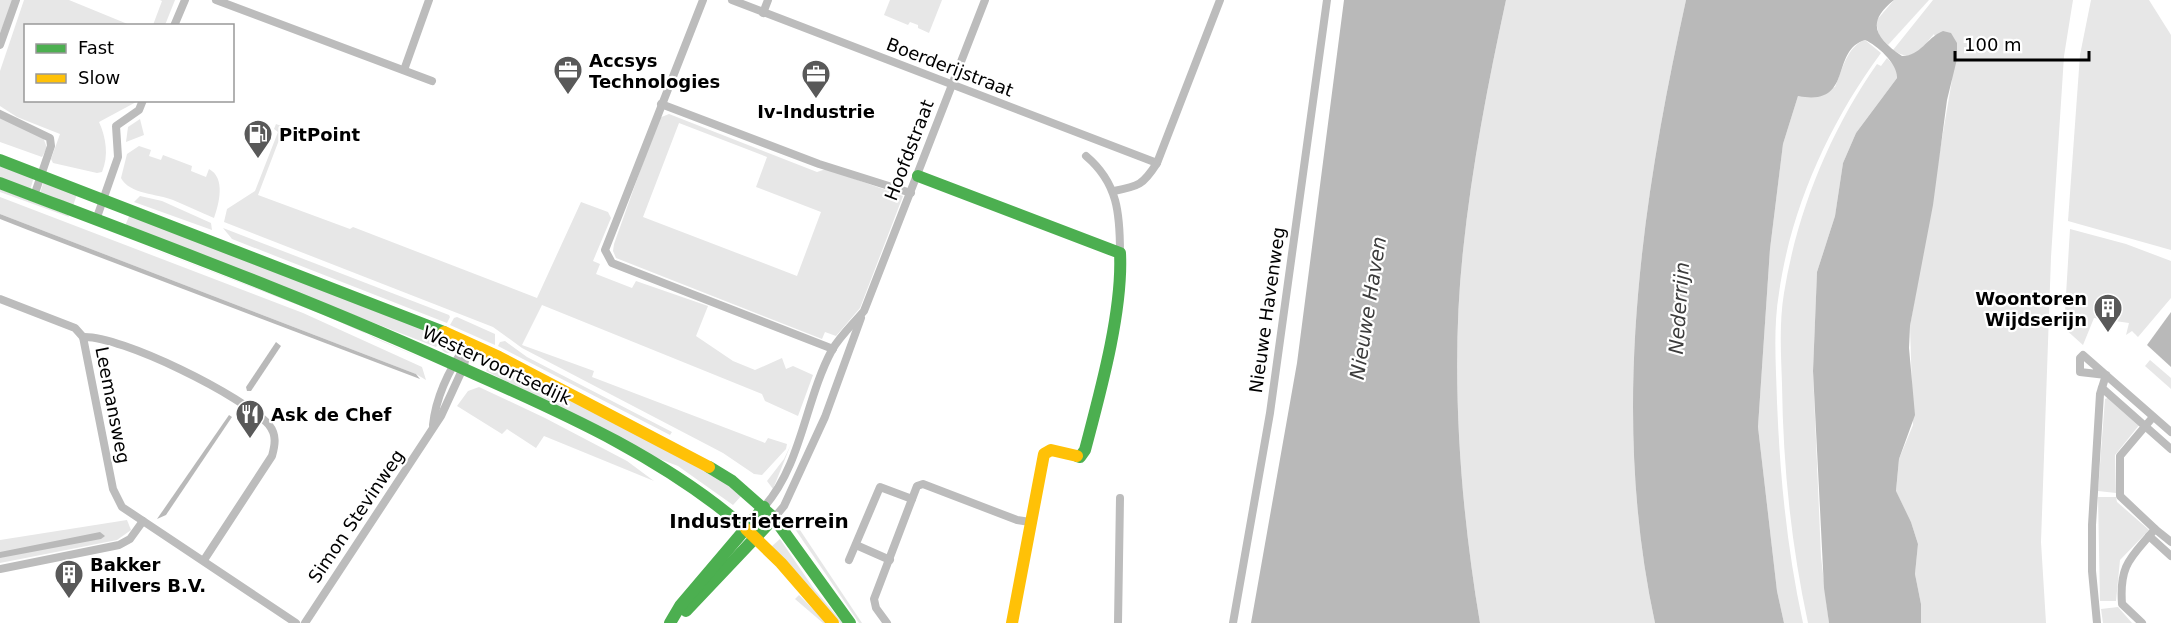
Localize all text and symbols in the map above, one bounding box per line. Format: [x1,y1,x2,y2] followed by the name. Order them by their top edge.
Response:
[24,24,234,102] legend
[1955,24,2088,62] scale bar
[884,33,1016,101] street label: Boerderijstraat
[1964,34,2022,55] text: 100 m
[78,37,114,58] text: Fast
[589,50,720,92] place label: Accsys Technologies
[552,54,584,96] office icon: Accsys Technologies
[800,58,832,100] office icon: Iv-Industrie
[78,67,120,88] text: Slow
[880,97,938,203] street label: Hoofdstraat
[757,101,875,122] place label: Iv-Industrie
[242,118,274,160] fuel station icon: PitPoint
[279,124,361,145] place label: PitPoint
[1245,226,1289,394] street label: Nieuwe Havenweg
[1345,235,1391,381] water label: Nieuwe Haven
[1664,261,1694,355] water label: Nederrijn
[1975,288,2087,330] place label: Woontoren Wijdserijn
[2092,292,2124,334] building icon: Woontoren Wijdserijn
[419,321,575,409] street label: Westervoortsedijk
[91,345,135,465] street label: Leemansweg
[234,398,266,440] restaurant icon: Ask de Chef
[271,404,391,425] place label: Ask de Chef
[304,445,408,587] street label: Simon Stevinweg
[669,509,849,533] district label: Industrieterrein
[90,554,206,596] place label: Bakker Hilvers B.V.
[53,558,85,600] building icon: Bakker Hilvers B.V.

